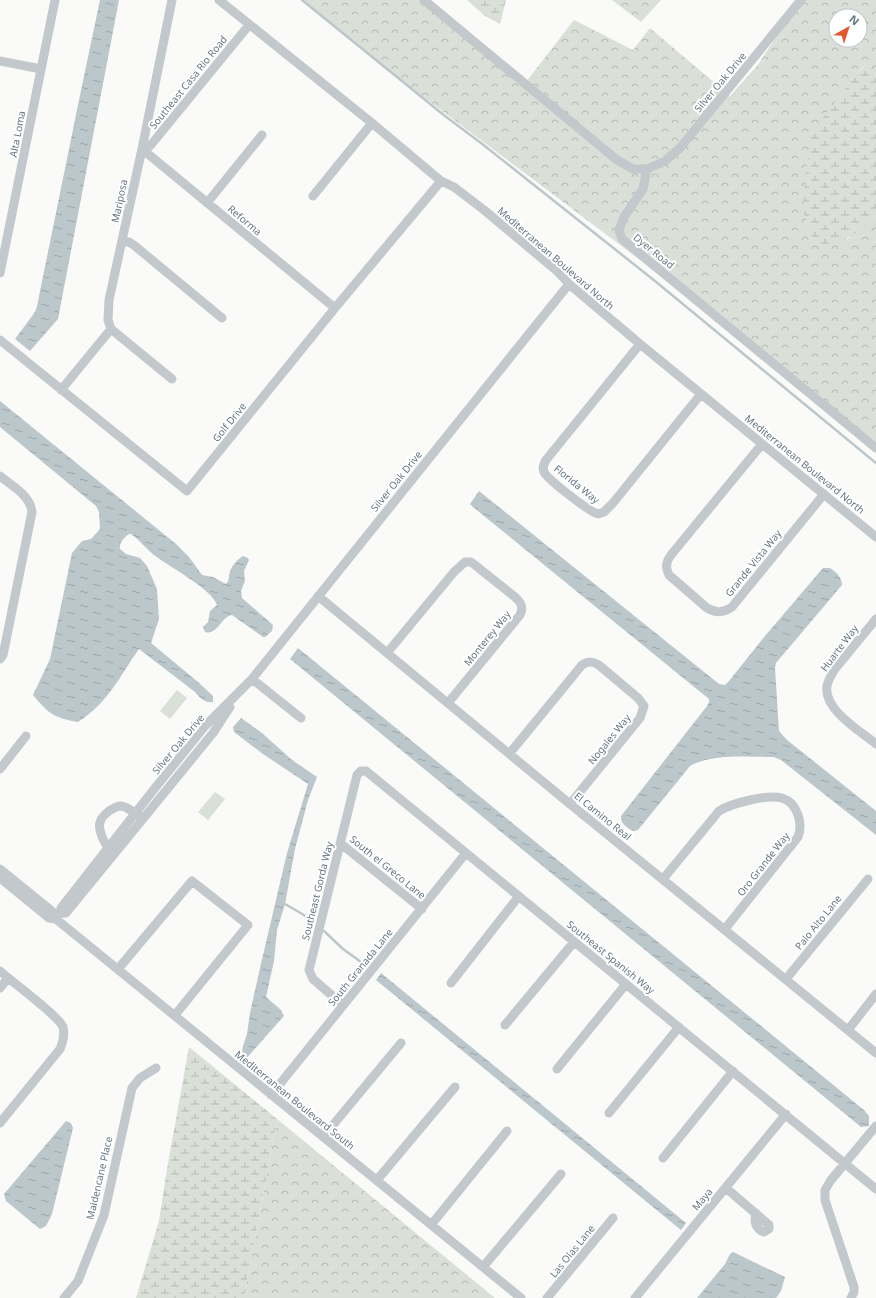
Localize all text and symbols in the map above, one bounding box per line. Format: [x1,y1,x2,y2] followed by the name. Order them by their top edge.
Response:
[828,8,868,48] north arrow
[846,11,863,28] text: N
[146,32,230,132] street label: Southeast Casa Rio Road
[691,49,749,115] street label: Silver Oak Drive
[6,110,28,158] street label: Alta Loma
[108,178,130,224] street label: Mariposa
[225,202,265,238] street label: Reforma
[495,203,617,313] street label: Mediterranean Boulevard North
[631,230,677,272] street label: Dyer Road
[209,399,249,445] street label: Golf Drive
[742,411,868,517] street label: Mediterranean Boulevard North
[367,447,425,514] street label: Silver Oak Drive
[551,461,603,507] street label: Florida Way
[722,526,785,599] street label: Grande Vista Way
[460,607,514,669] street label: Monterey Way
[817,621,862,674] street label: Huarte Way
[584,710,634,767] street label: Nogales Way
[149,711,207,777] street label: Silver Oak Drive
[572,789,634,843] street label: El Camino Real
[734,828,793,899] street label: Oro Grande Way
[347,832,429,902] street label: South el Greco Lane
[298,839,336,942] street label: Southeast Gorda Way
[792,891,845,952] street label: Palo Alto Lane
[564,917,659,997] street label: Southeast Spanish Way
[324,925,396,1009] street label: South Granada Lane
[232,1047,358,1153] street label: Mediterranean Boulevard South
[83,1135,115,1221] street label: Maidencane Place
[688,1185,716,1213] street label: Maya
[546,1221,598,1280] street label: Las Olas Lane

